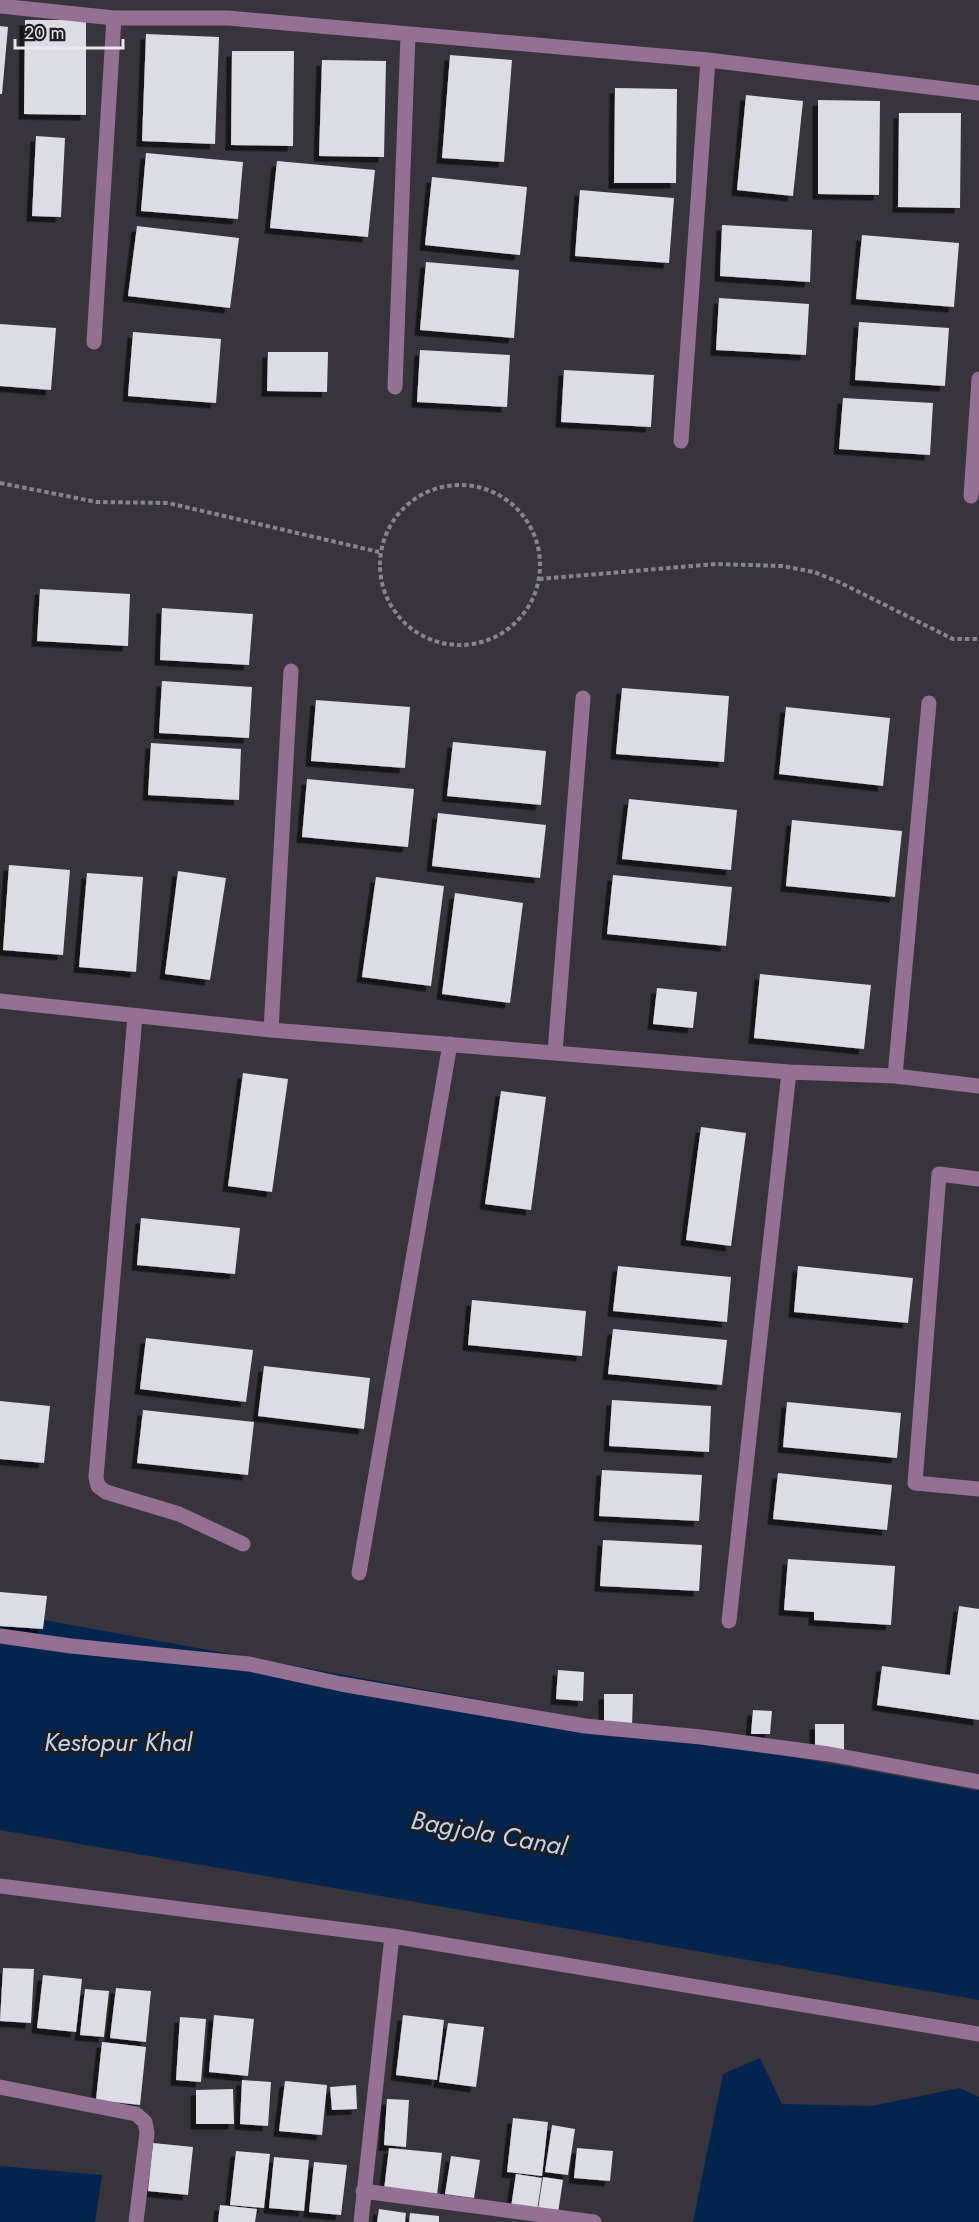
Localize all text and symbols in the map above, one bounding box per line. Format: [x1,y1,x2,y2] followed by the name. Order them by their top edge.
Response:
[15,12,123,50] scale bar
[24,20,64,46] text: 20 m
[44,1723,193,1761] water label: Kestopur Khal
[408,1801,571,1866] water label: Bagjola Canal

